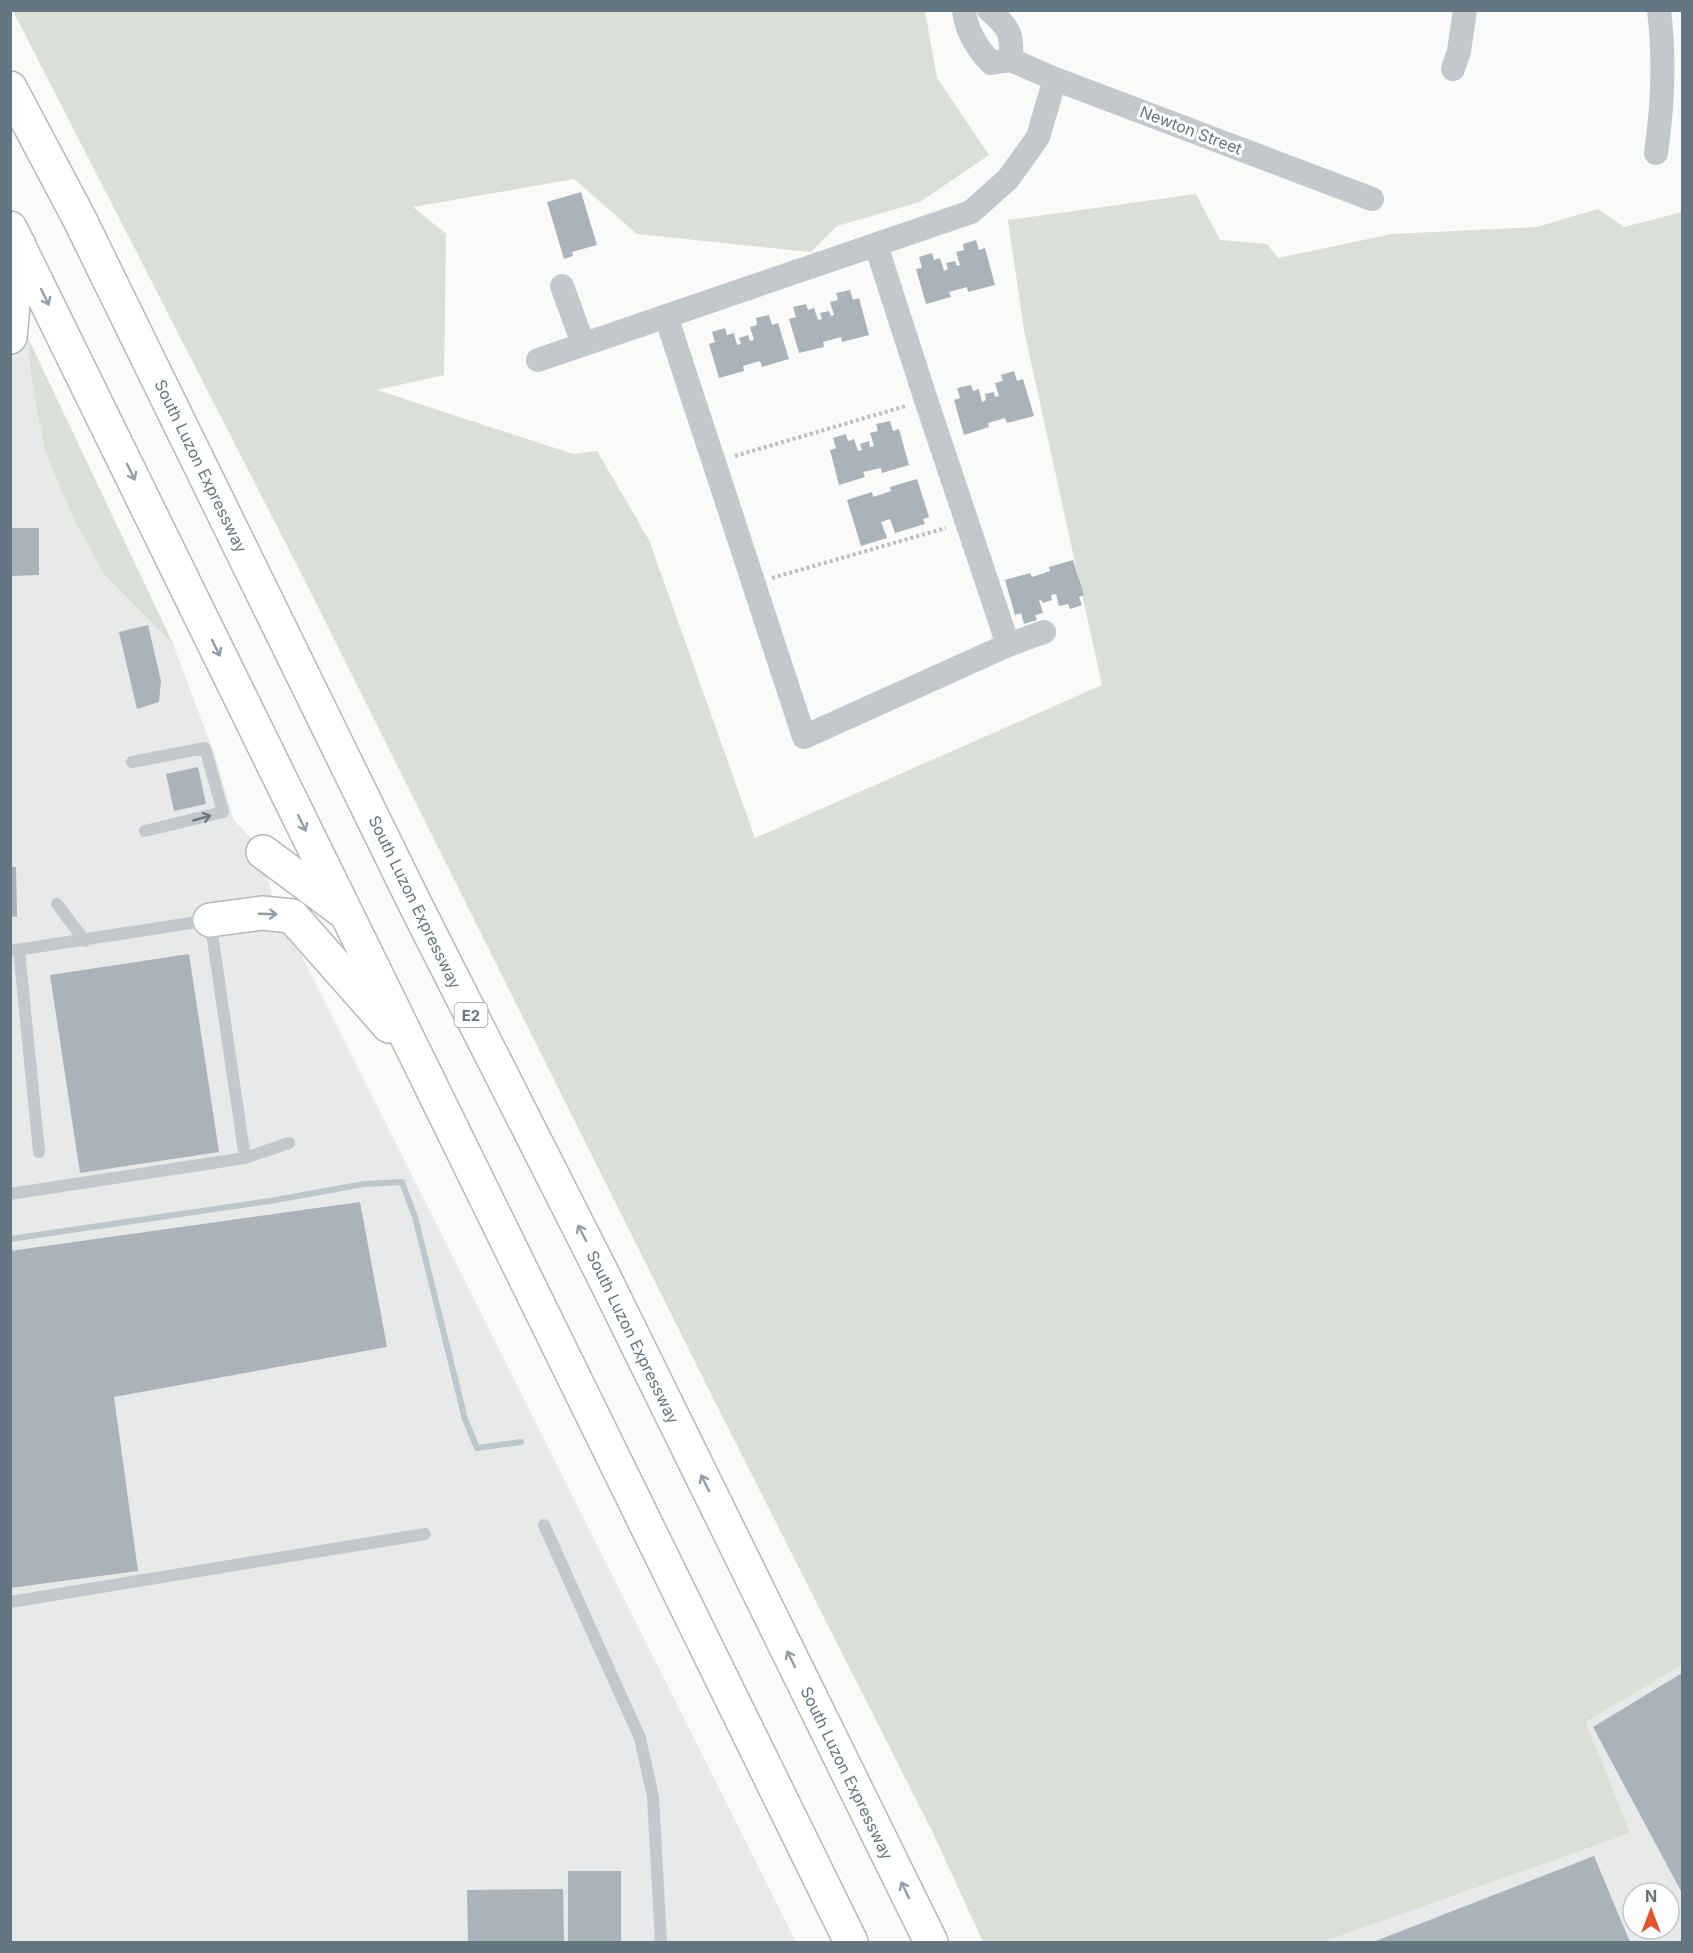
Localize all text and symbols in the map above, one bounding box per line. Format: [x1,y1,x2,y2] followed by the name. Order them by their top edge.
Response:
[1137,101,1245,159] street label: Newton Street
[40,288,52,306] one-way arrow
[150,376,252,556] street label: South Luzon Expressway
[125,463,137,481] one-way arrow
[211,638,223,656] one-way arrow
[192,811,211,823] one-way arrow
[364,812,466,992] street label: South Luzon Expressway
[296,813,308,831] one-way arrow
[258,909,278,920] one-way arrow
[454,1003,488,1027] road number: E2
[576,1225,588,1242] one-way arrow
[582,1247,684,1427] street label: South Luzon Expressway
[699,1475,711,1493] one-way arrow
[784,1650,796,1668] one-way arrow
[796,1683,898,1863] street label: South Luzon Expressway
[898,1881,910,1899] one-way arrow
[1621,1881,1681,1941] north arrow
[1645,1886,1657,1906] text: N

